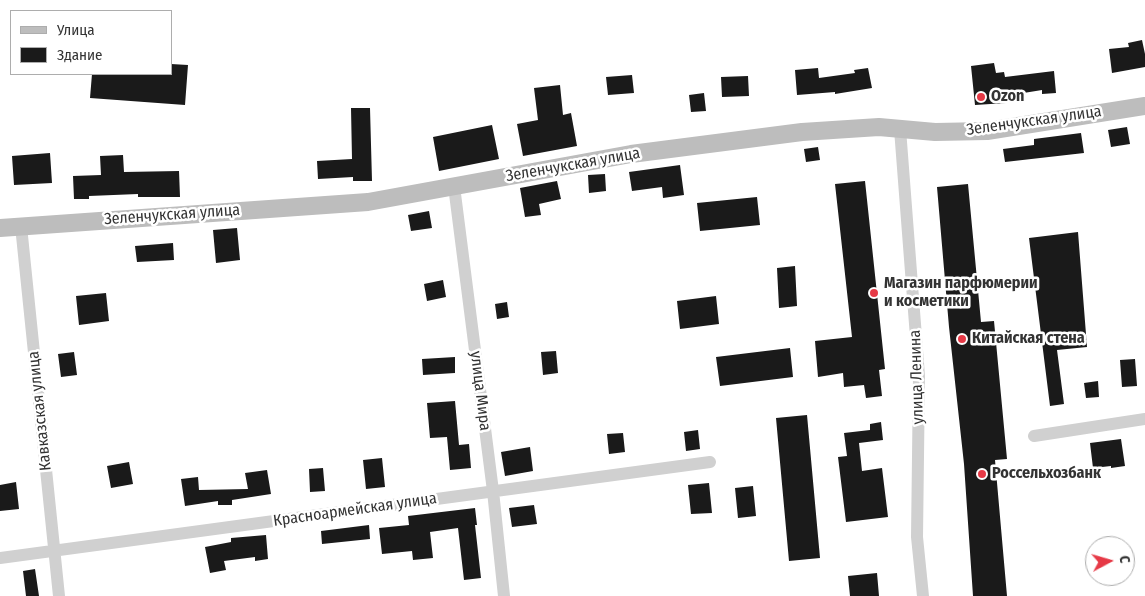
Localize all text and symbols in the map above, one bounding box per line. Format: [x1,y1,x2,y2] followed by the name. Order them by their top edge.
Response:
[10,10,172,75] legend
[57,21,95,39] text: Улица
[57,46,103,64] text: Здание
[991,87,1024,107] place label: Ozon
[975,91,987,103] marker: Ozon
[965,102,1103,140] street label: Зеленчукская улица
[504,144,642,186] street label: Зеленчукская улица
[103,201,241,229] street label: Зеленчукская улица
[884,274,1038,312] place label: Магазин парфюмерии и косметики
[868,287,880,299] marker: Магазин парфюмерии и косметики
[906,329,928,425] street label: улица Ленина
[972,329,1085,349] place label: Китайская стена
[956,333,968,345] marker: Китайская стена
[24,350,56,472] street label: Кавказская улица
[466,350,494,432] street label: улица Мира
[992,464,1101,484] place label: Россельхозбанк
[976,468,988,480] marker: Россельхозбанк
[272,489,438,531] street label: Красноармейская улица
[1085,536,1135,586] north arrow
[1116,555,1133,564] text: С

